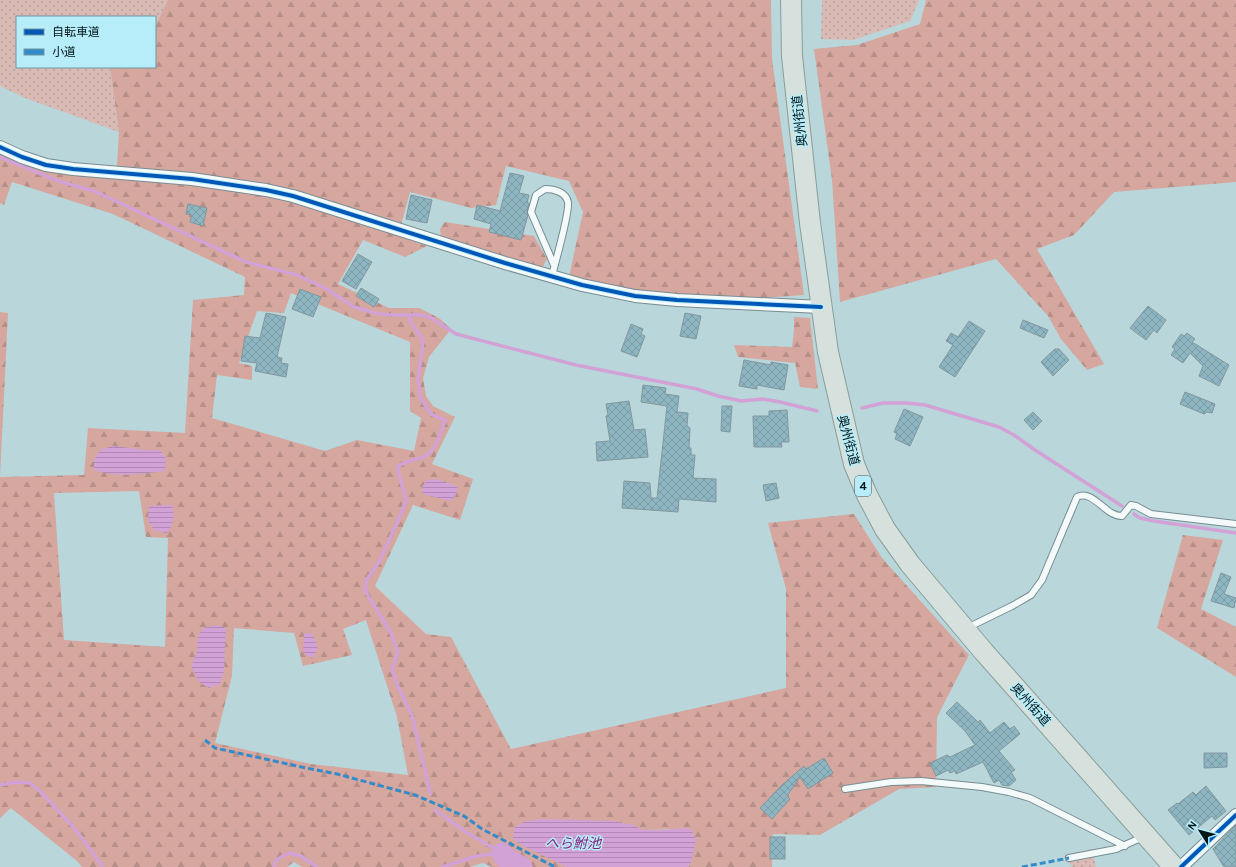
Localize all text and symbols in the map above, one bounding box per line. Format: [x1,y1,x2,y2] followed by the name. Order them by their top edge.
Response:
[16,16,156,68] legend
[52,25,100,39] text: 自転車道
[52,45,76,59] text: 小道
[789,94,810,148] street label: 奥州街道
[835,413,862,467] street label: 奥州街道
[855,476,871,496] road number: 4
[1008,680,1054,729] street label: 奥州街道
[1180,811,1220,851] north arrow
[1185,818,1200,832] text: N
[545,835,603,852] water label: へら鮒池

